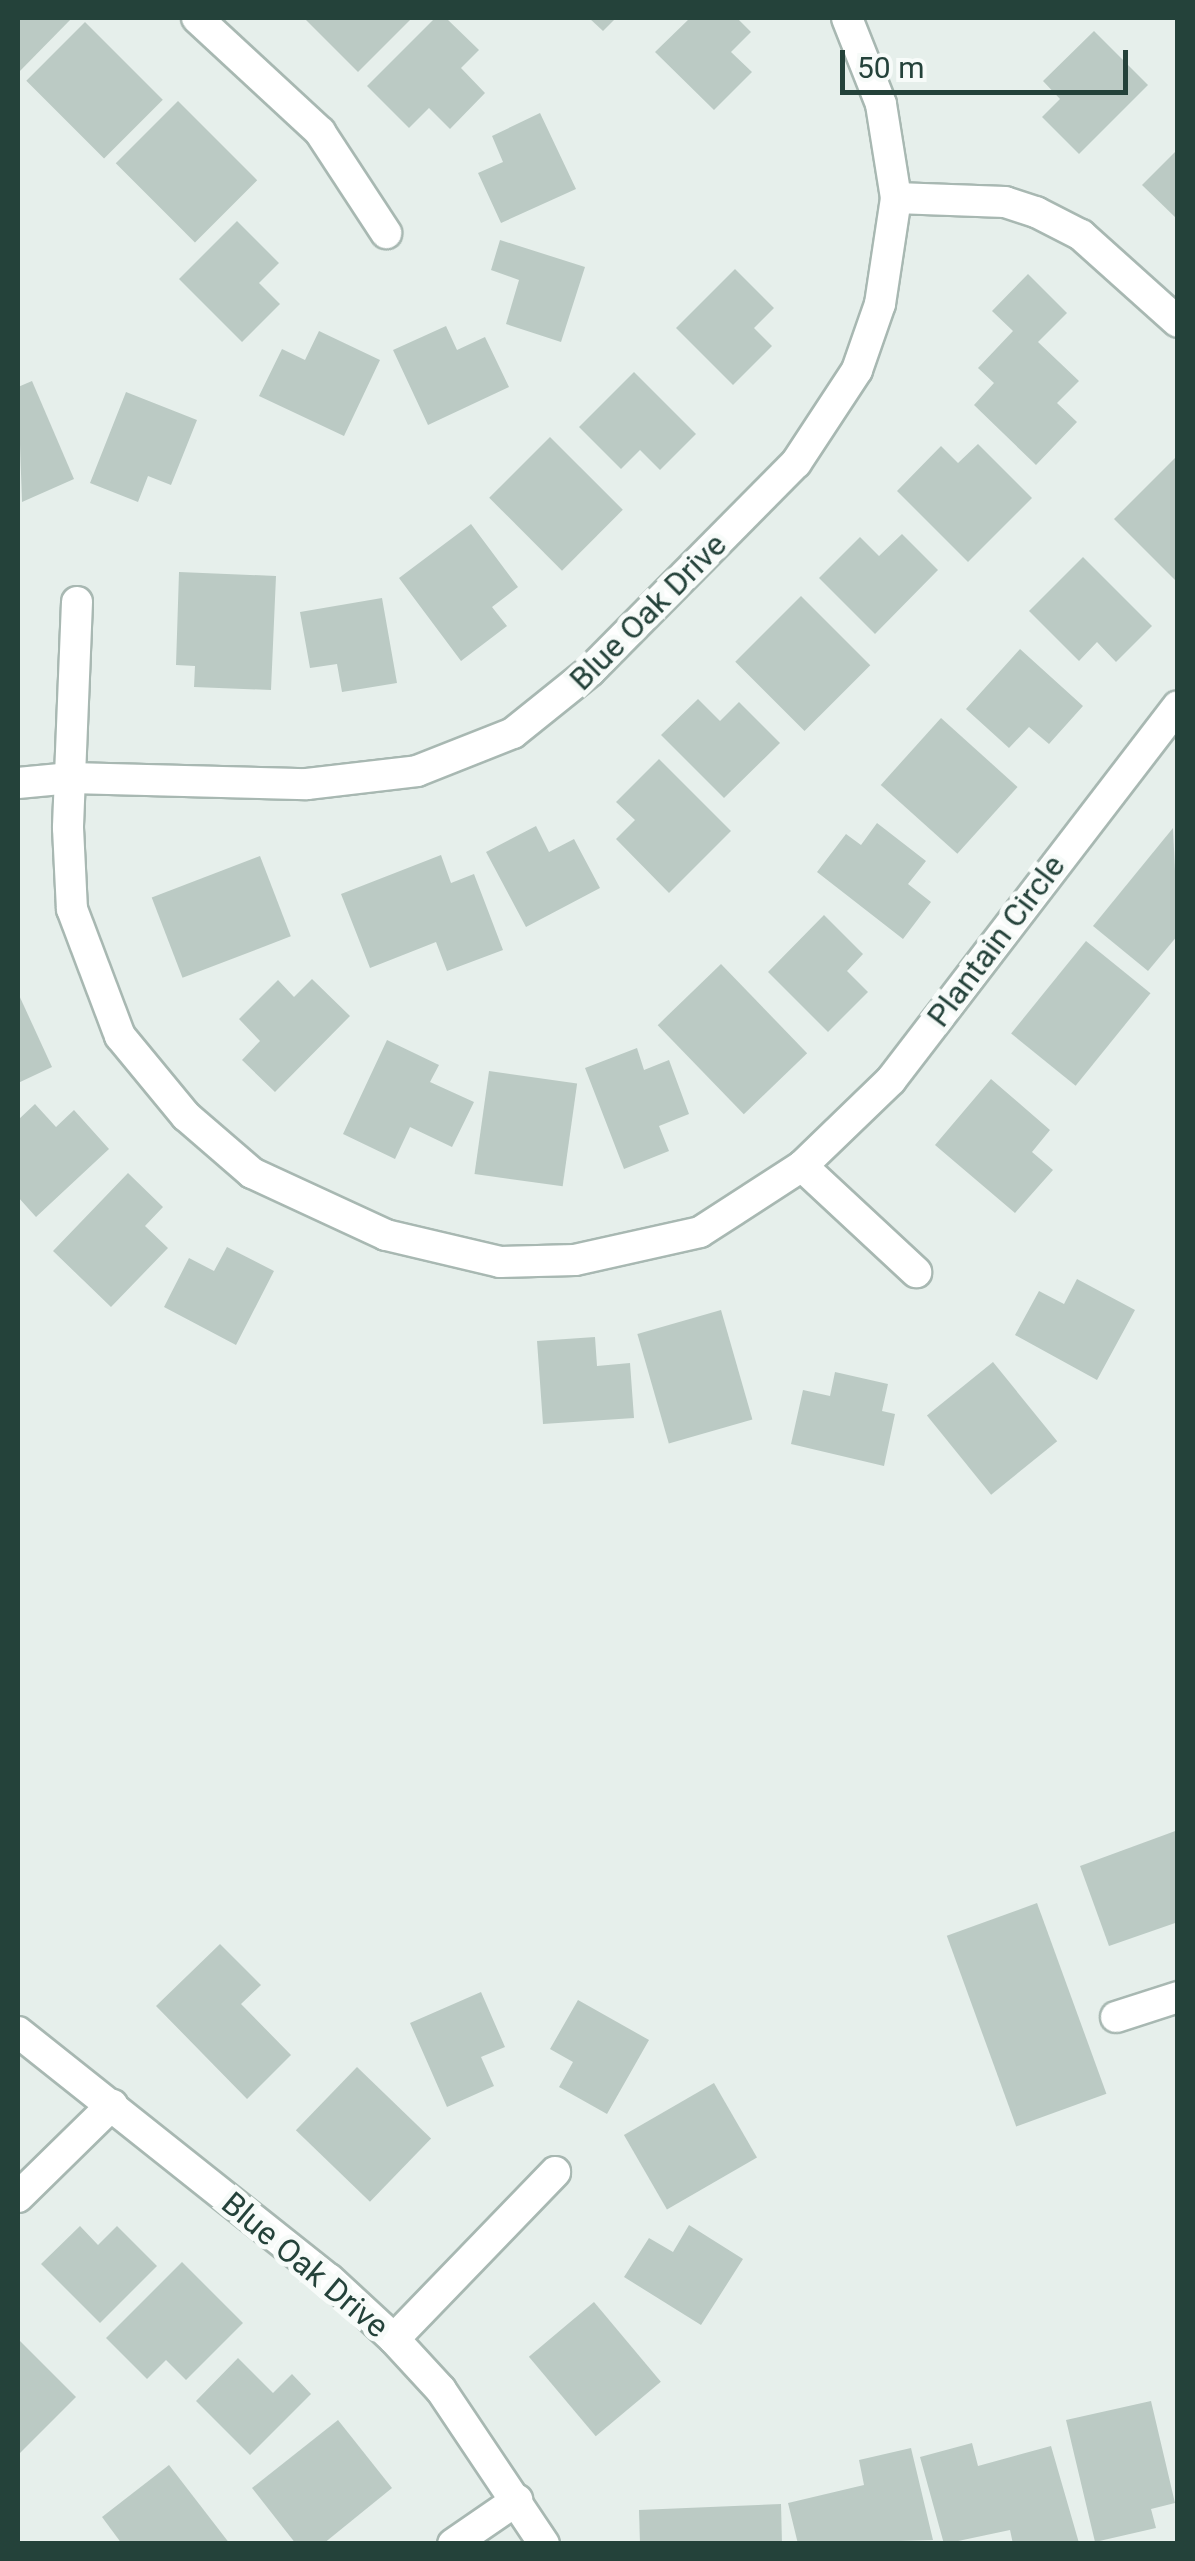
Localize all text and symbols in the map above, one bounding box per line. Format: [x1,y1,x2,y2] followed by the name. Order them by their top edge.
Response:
[845,30,1132,92] scale bar
[857,50,924,85] text: 50 m
[562,526,734,698] street label: Blue Oak Drive
[919,848,1073,1034] street label: Plantain Circle
[214,2184,396,2346] street label: Blue Oak Drive

